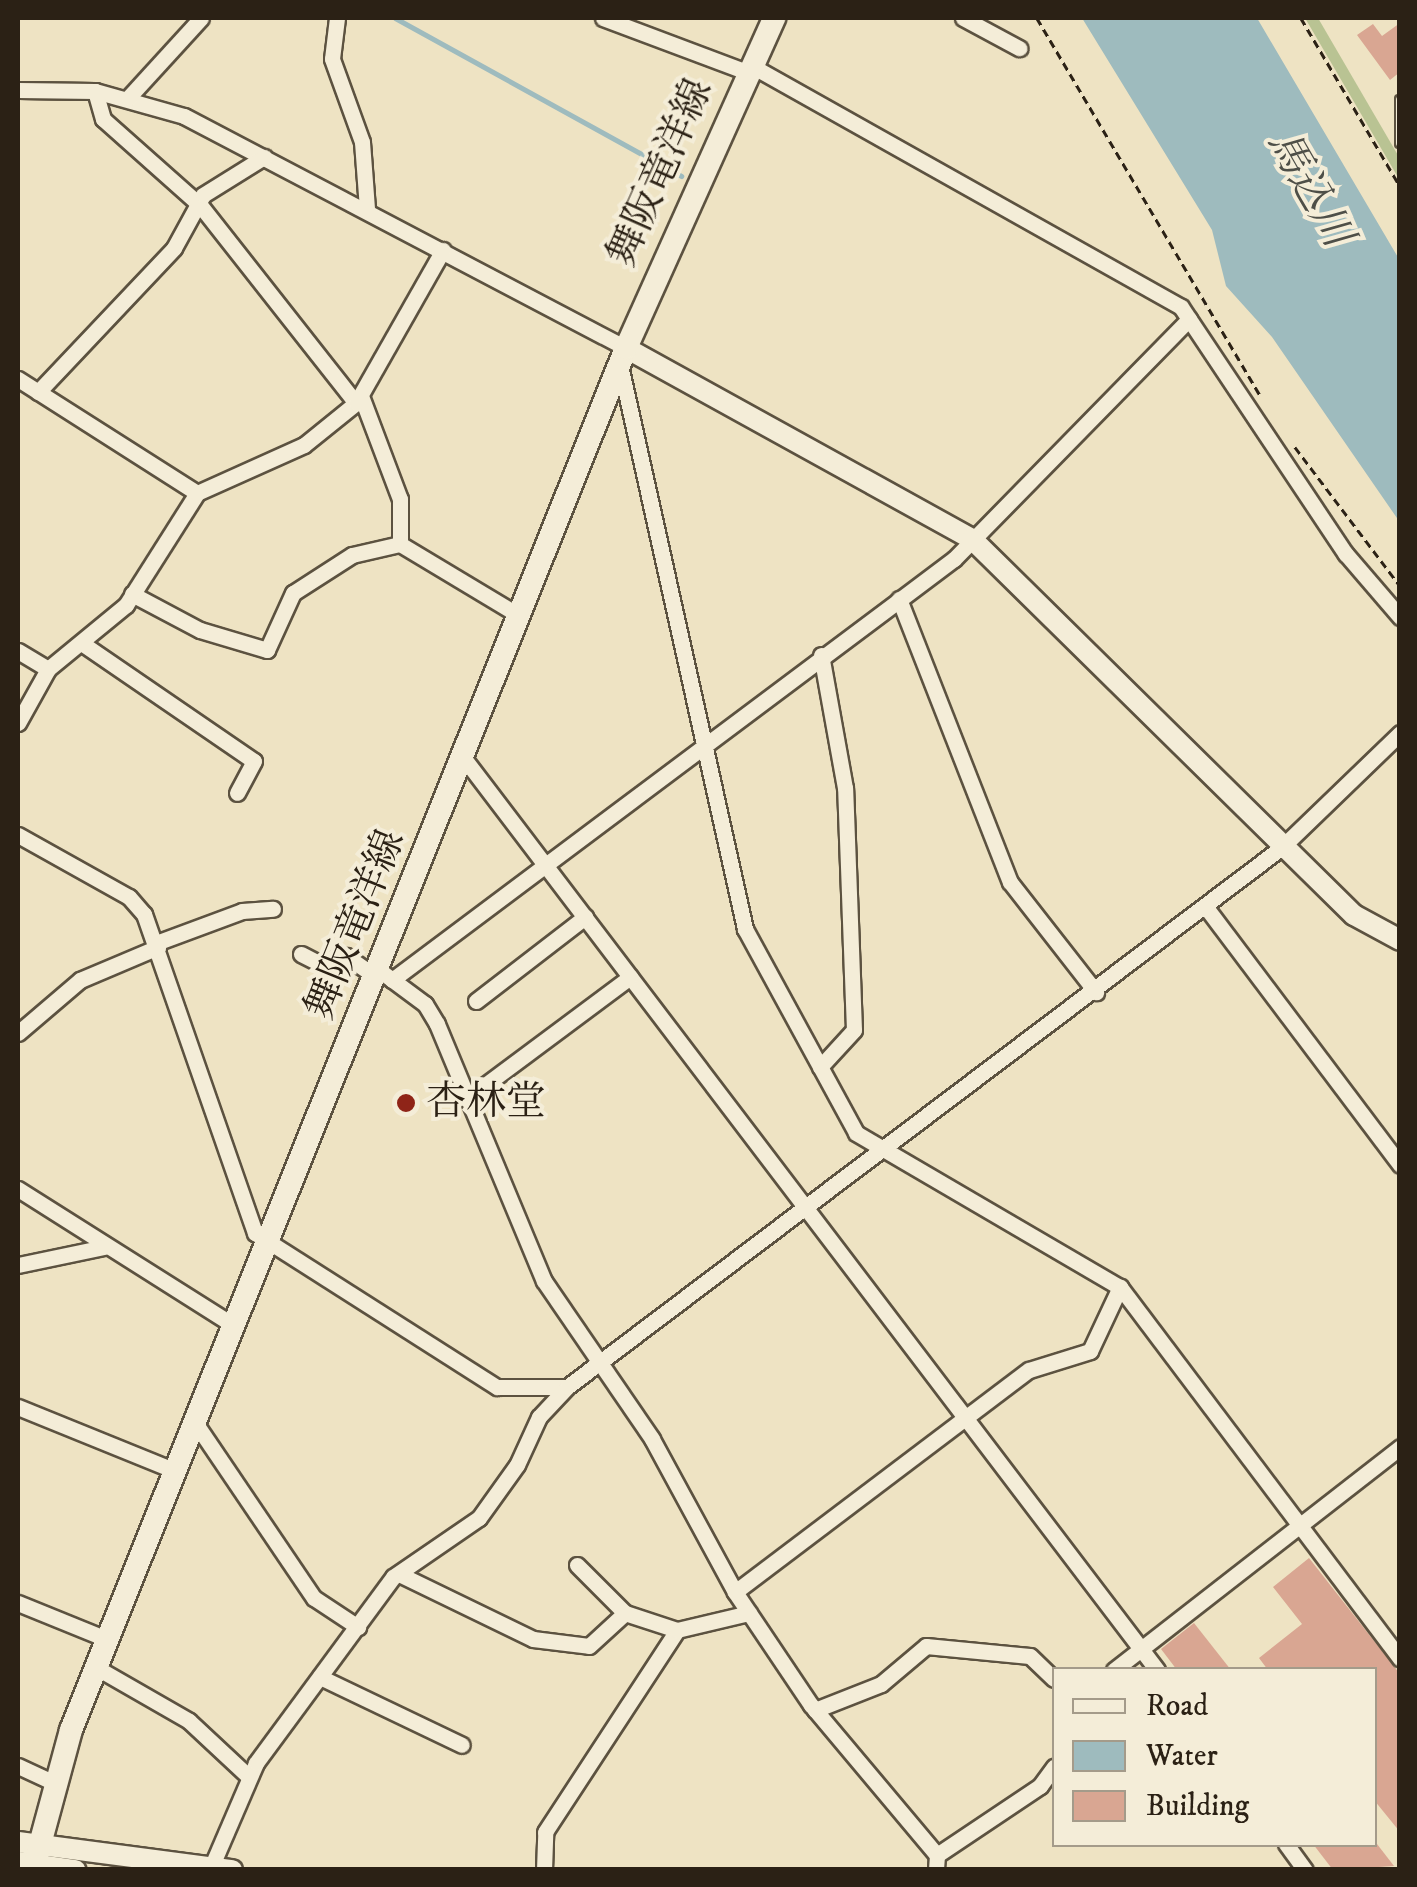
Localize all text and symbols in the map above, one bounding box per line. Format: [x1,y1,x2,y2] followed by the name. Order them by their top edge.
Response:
[598,72,724,274] street label: 舞阪竜洋線
[1256,122,1362,256] water label: 馬込川
[296,823,416,1027] street label: 舞阪竜洋線
[426,1079,546,1127] place label: 杏林堂
[395,1092,417,1114] marker: 杏林堂
[1052,1667,1377,1847] legend
[1146,1688,1208,1725] text: Road
[1146,1738,1218,1775] text: Water
[1146,1788,1249,1825] text: Building

